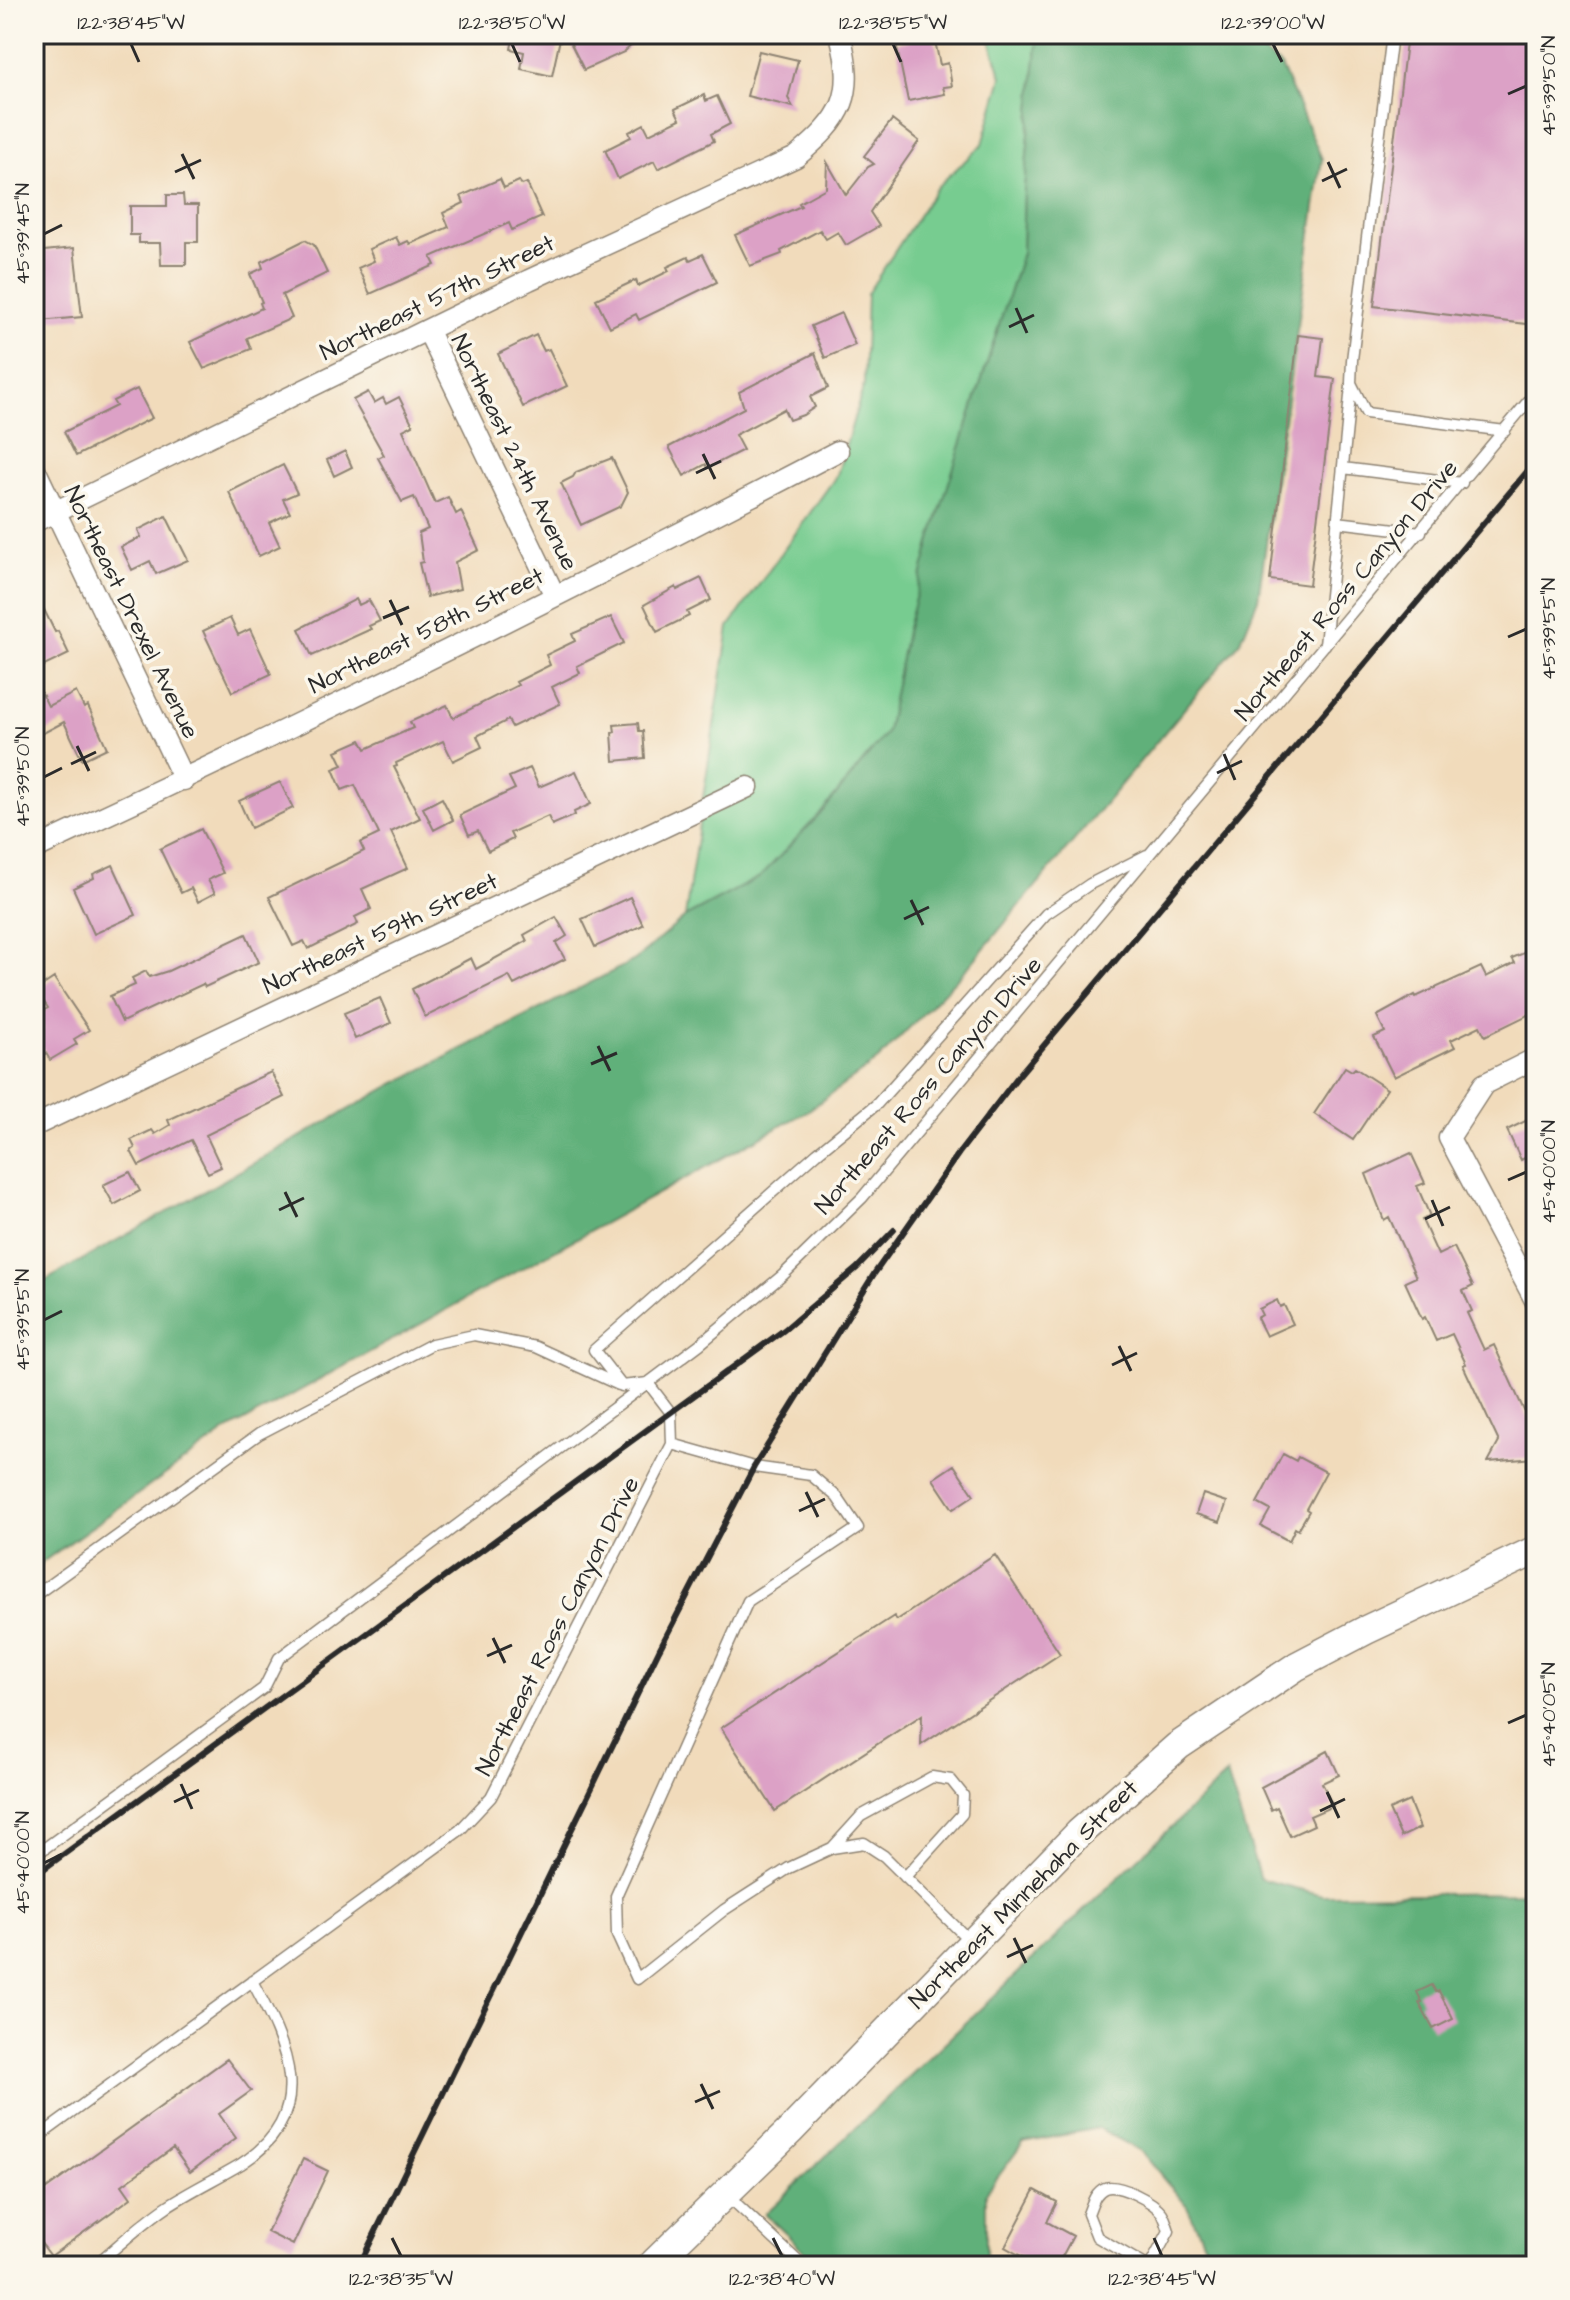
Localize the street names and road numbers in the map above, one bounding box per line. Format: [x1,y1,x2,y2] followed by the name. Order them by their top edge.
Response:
[315,226,561,369] street label: Northeast 57th Street
[442,329,586,576] street label: Northeast 24th Avenue
[1227,453,1467,729] street label: Northeast Ross Canyon Drive
[55,480,207,745] street label: Northeast Drexel Avenue
[303,559,550,703] street label: Northeast 58th Street
[257,864,504,1003] street label: Northeast 59th Street
[807,949,1051,1223] street label: Northeast Ross Canyon Drive
[467,1471,649,1782] street label: Northeast Ross Canyon Drive
[901,1772,1146,2017] street label: Northeast Minnehaha Street

